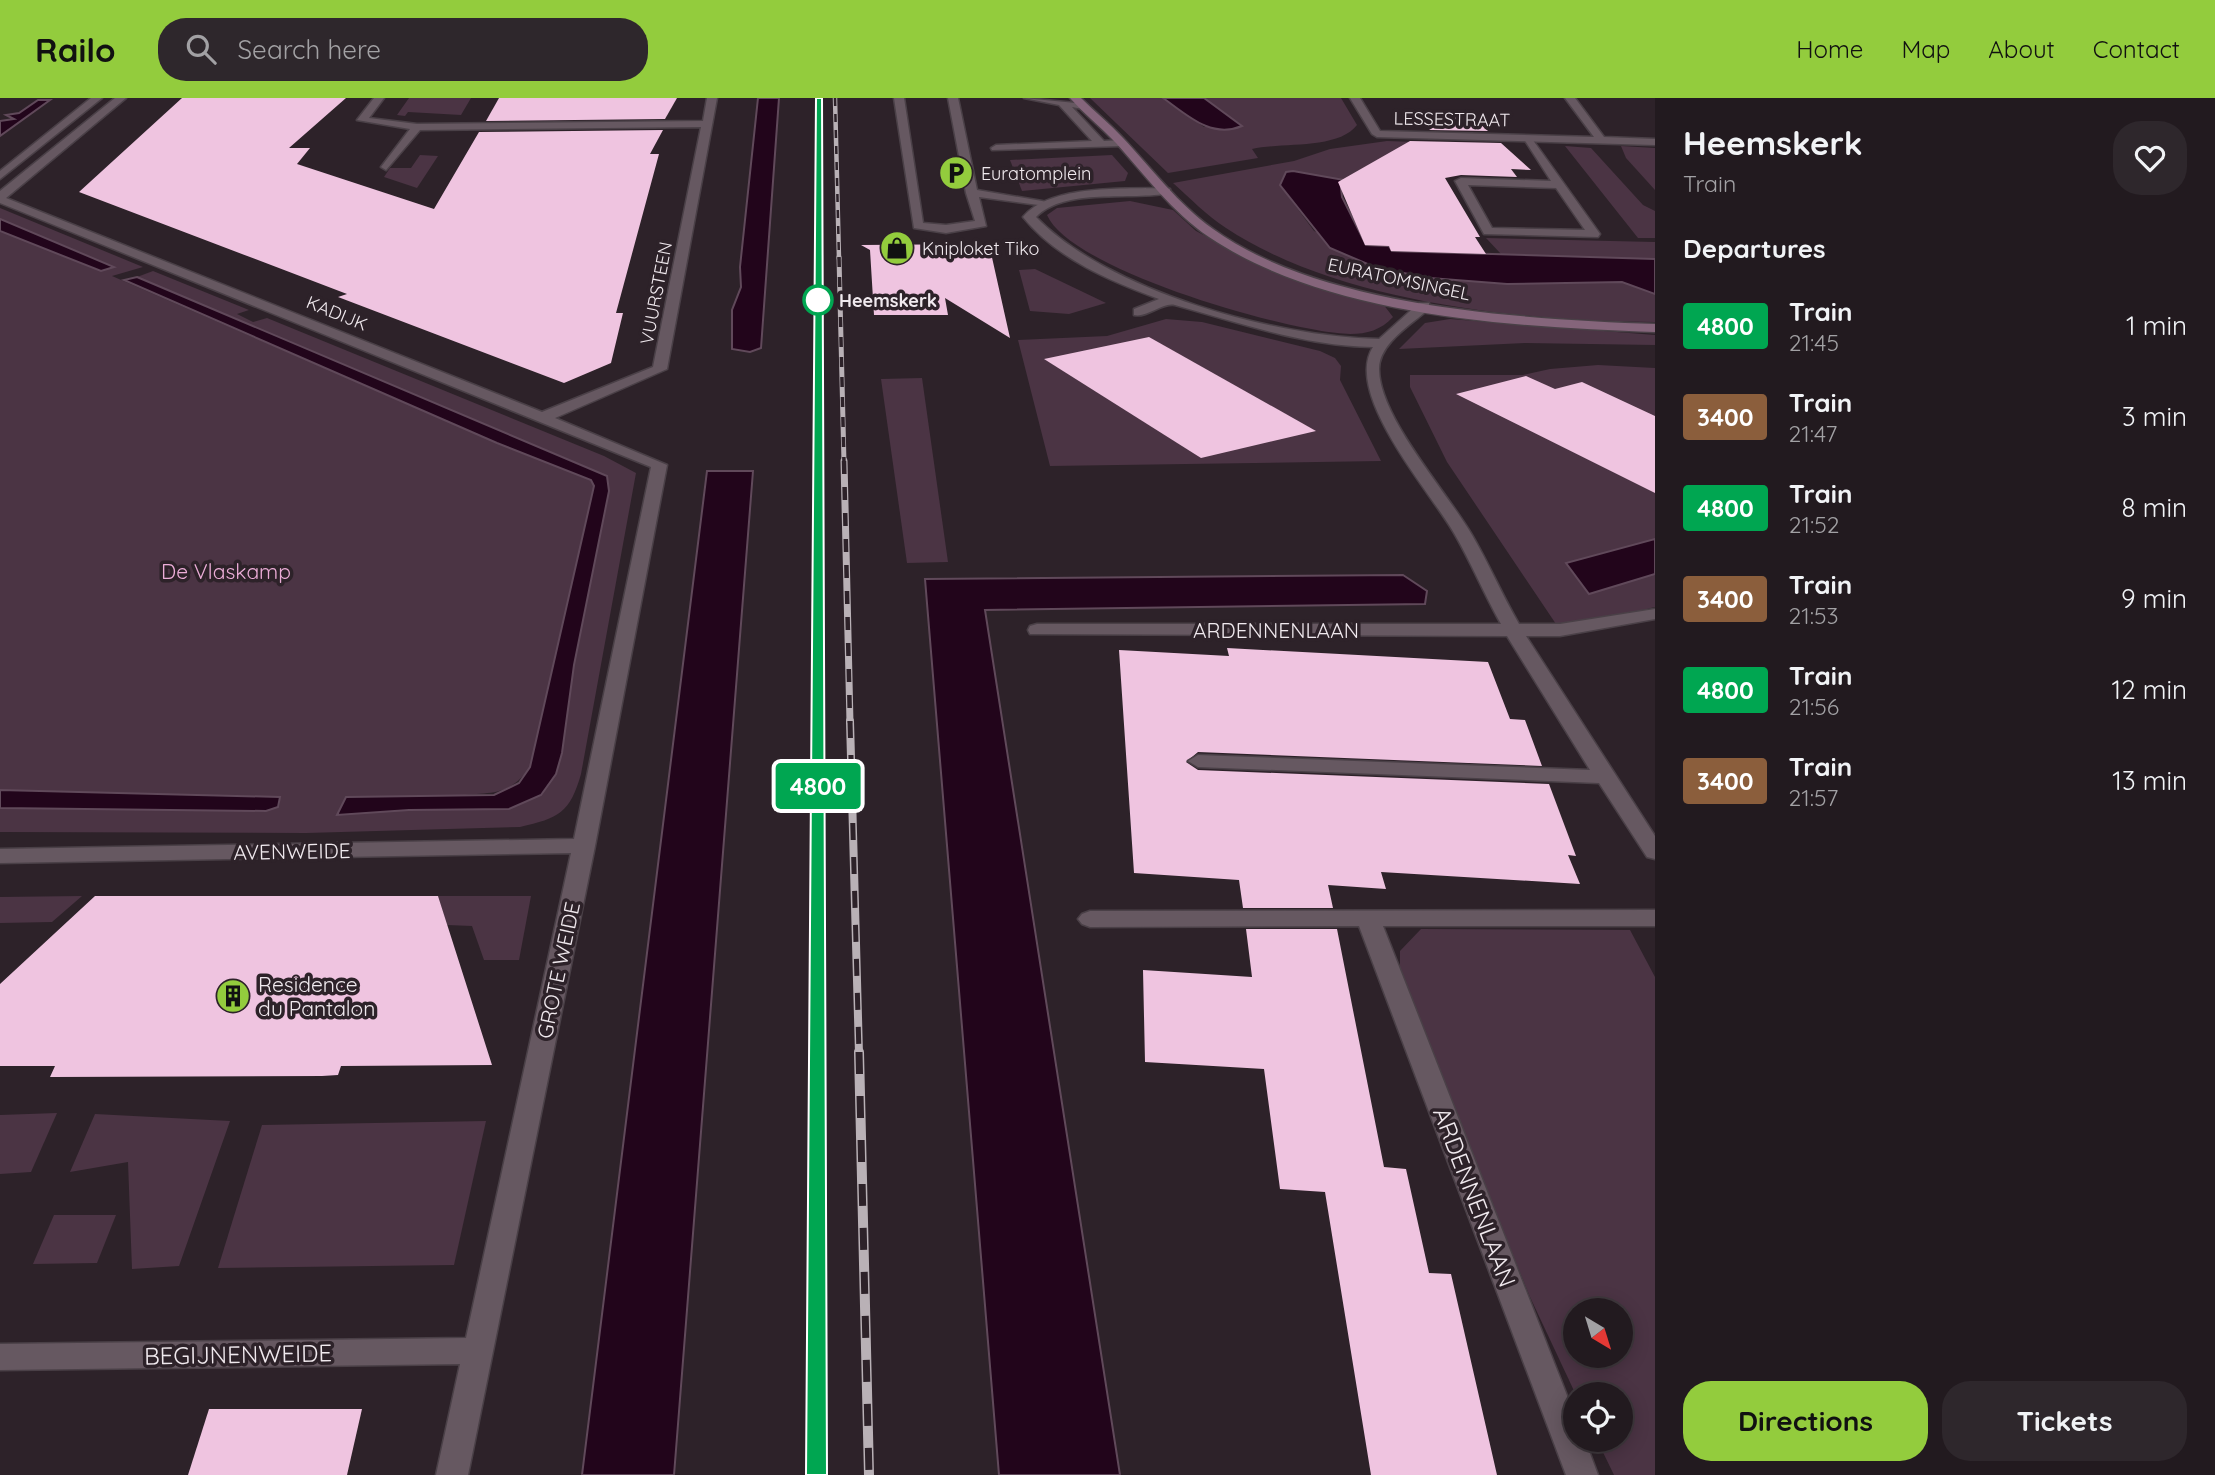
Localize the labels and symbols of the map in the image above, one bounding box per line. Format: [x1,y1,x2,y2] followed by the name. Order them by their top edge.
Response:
[1394,106,1511,132] street label: LESSESTRAAT
[937,154,975,192] parking icon: Euratomplein
[981,162,1092,185] place label: Euratomplein
[878,229,916,267] shop icon: Kniploket Tiko
[922,237,1039,260] place label: Kniploket Tiko
[635,240,677,346] street label: VUURSTEEN
[1326,253,1473,305] street label: EURATOMSINGEL
[803,285,833,315] marker: Heemskerk
[839,289,937,312] place label: Heemskerk
[303,290,371,336] street label: KADIJK
[161,558,291,584] park label: De Vlaskamp
[1193,617,1359,643] street label: ARDENNENLAAN
[769,763,867,809] line badge: 4800
[233,837,351,865] street label: AVENWEIDE
[531,899,585,1041] street label: GROTE WEIDE
[258,971,375,1021] place label: Residence du Pantalon
[214,977,252,1015] building icon: Residence du Pantalon
[1427,1103,1523,1291] street label: ARDENNENLAAN
[1563,1298,1633,1368] north arrow
[144,1337,332,1371] street label: BEGIJNENWEIDE

